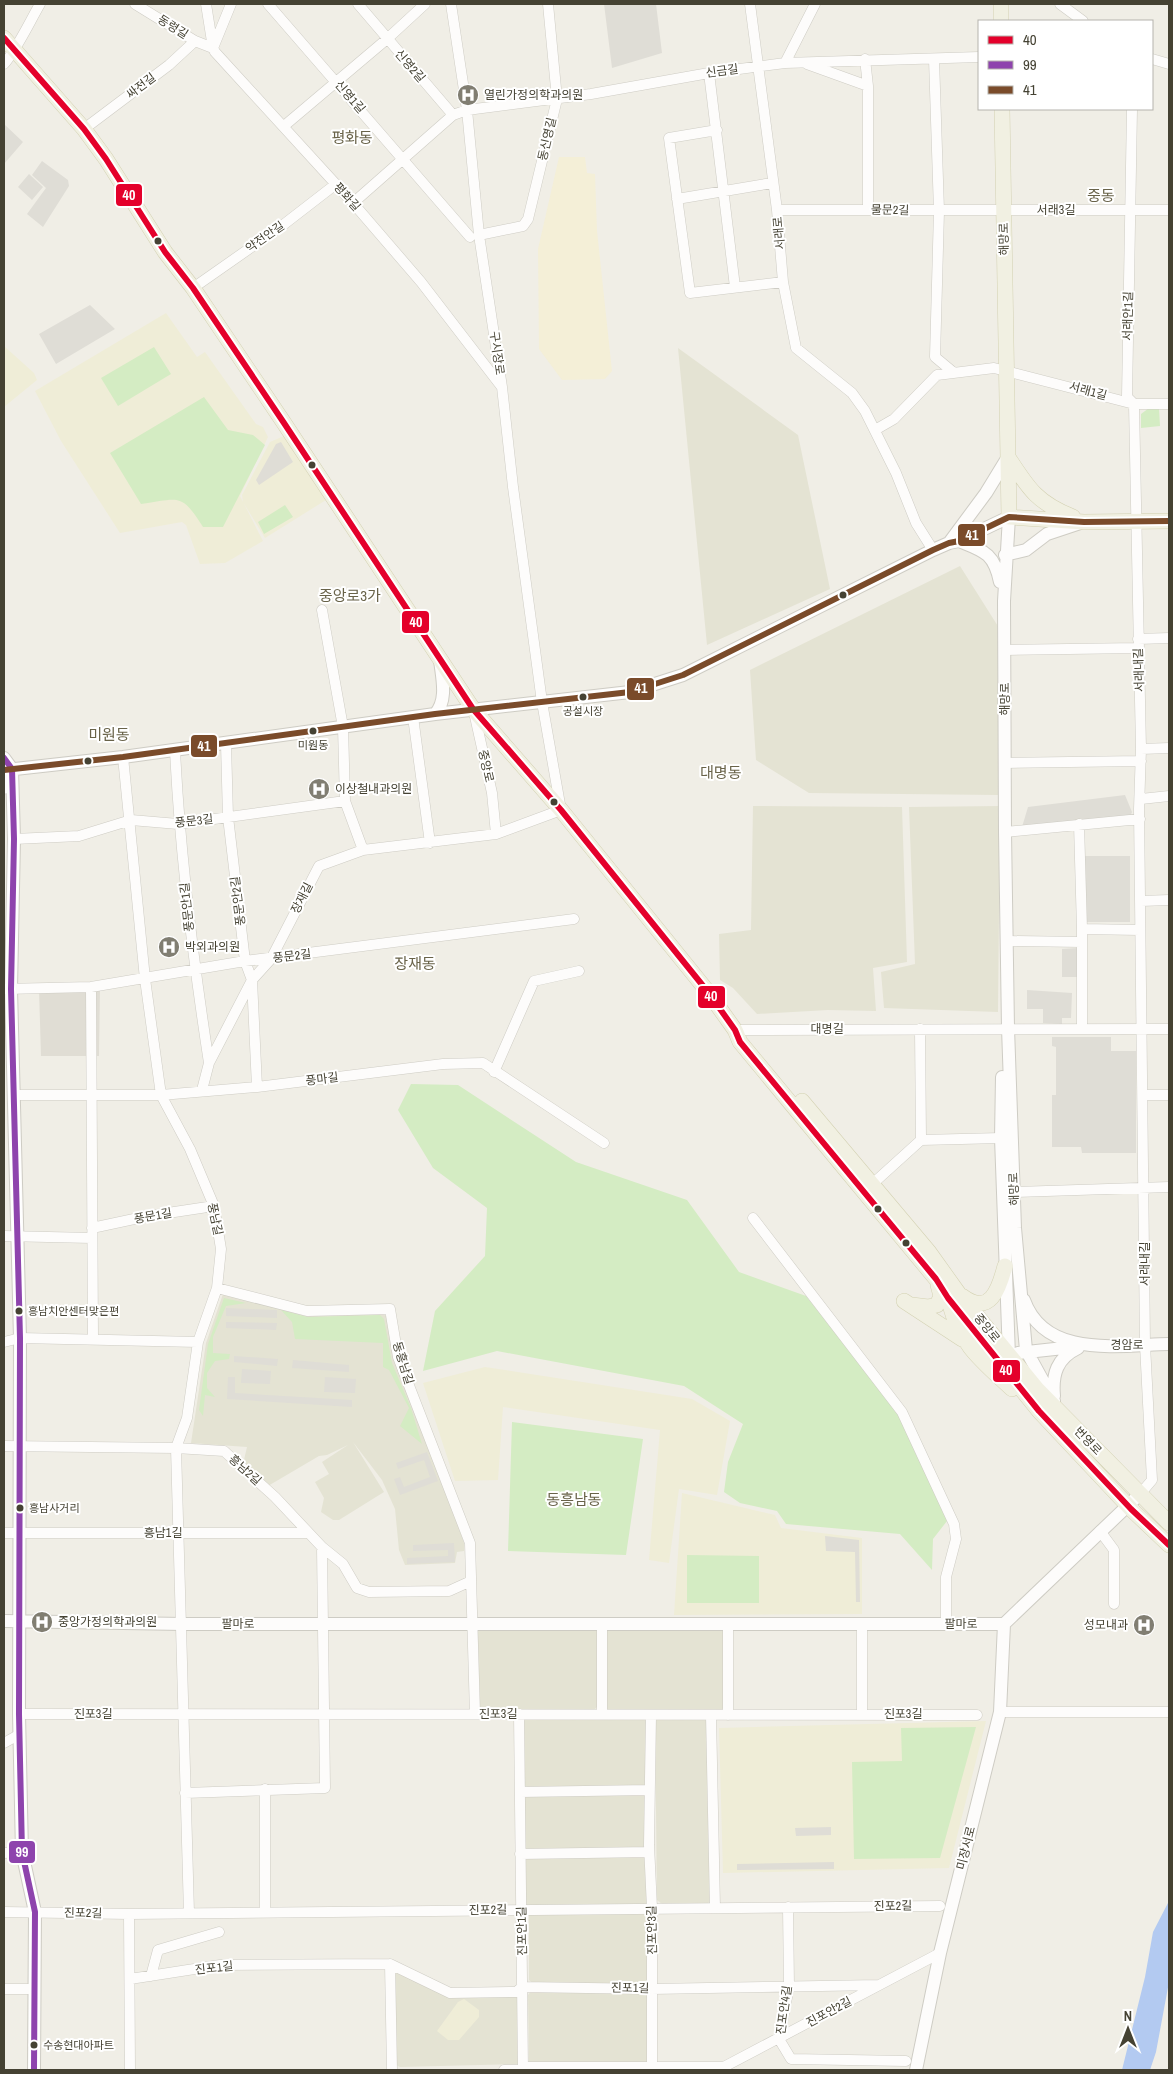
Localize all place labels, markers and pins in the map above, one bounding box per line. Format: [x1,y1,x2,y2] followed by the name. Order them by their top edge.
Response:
[456,83,480,107] hospital icon: 열린가정의학과의원
[484,87,583,103] place label: 열린가정의학과의원
[153,236,163,246] unlabelled marker
[307,460,317,470] unlabelled marker
[838,590,848,600] unlabelled marker
[578,692,588,702] marker: 공설시장
[563,704,603,718] place label: 공설시장
[308,726,318,736] marker: 미원동
[298,738,328,752] place label: 미원동
[83,756,93,766] unlabelled marker
[307,777,331,801] hospital icon: 이상철내과의원
[335,781,412,797] place label: 이상철내과의원
[549,797,559,807] unlabelled marker
[157,935,181,959] hospital icon: 박외과의원
[185,939,240,955] place label: 박외과의원
[873,1204,883,1214] unlabelled marker
[901,1238,911,1248] unlabelled marker
[28,1304,119,1318] place label: 흥남치안센터맞은편
[14,1306,24,1316] marker: 흥남치안센터맞은편
[29,1501,80,1515] place label: 흥남사거리
[15,1503,25,1513] marker: 흥남사거리
[30,1610,54,1634] hospital icon: 중앙가정의학과의원
[1132,1613,1156,1637] hospital icon: 성모내과
[58,1614,157,1630] place label: 중앙가정의학과의원
[1084,1617,1128,1633] place label: 성모내과
[43,2038,114,2052] place label: 수송현대아파트
[29,2040,39,2050] marker: 수송현대아파트

